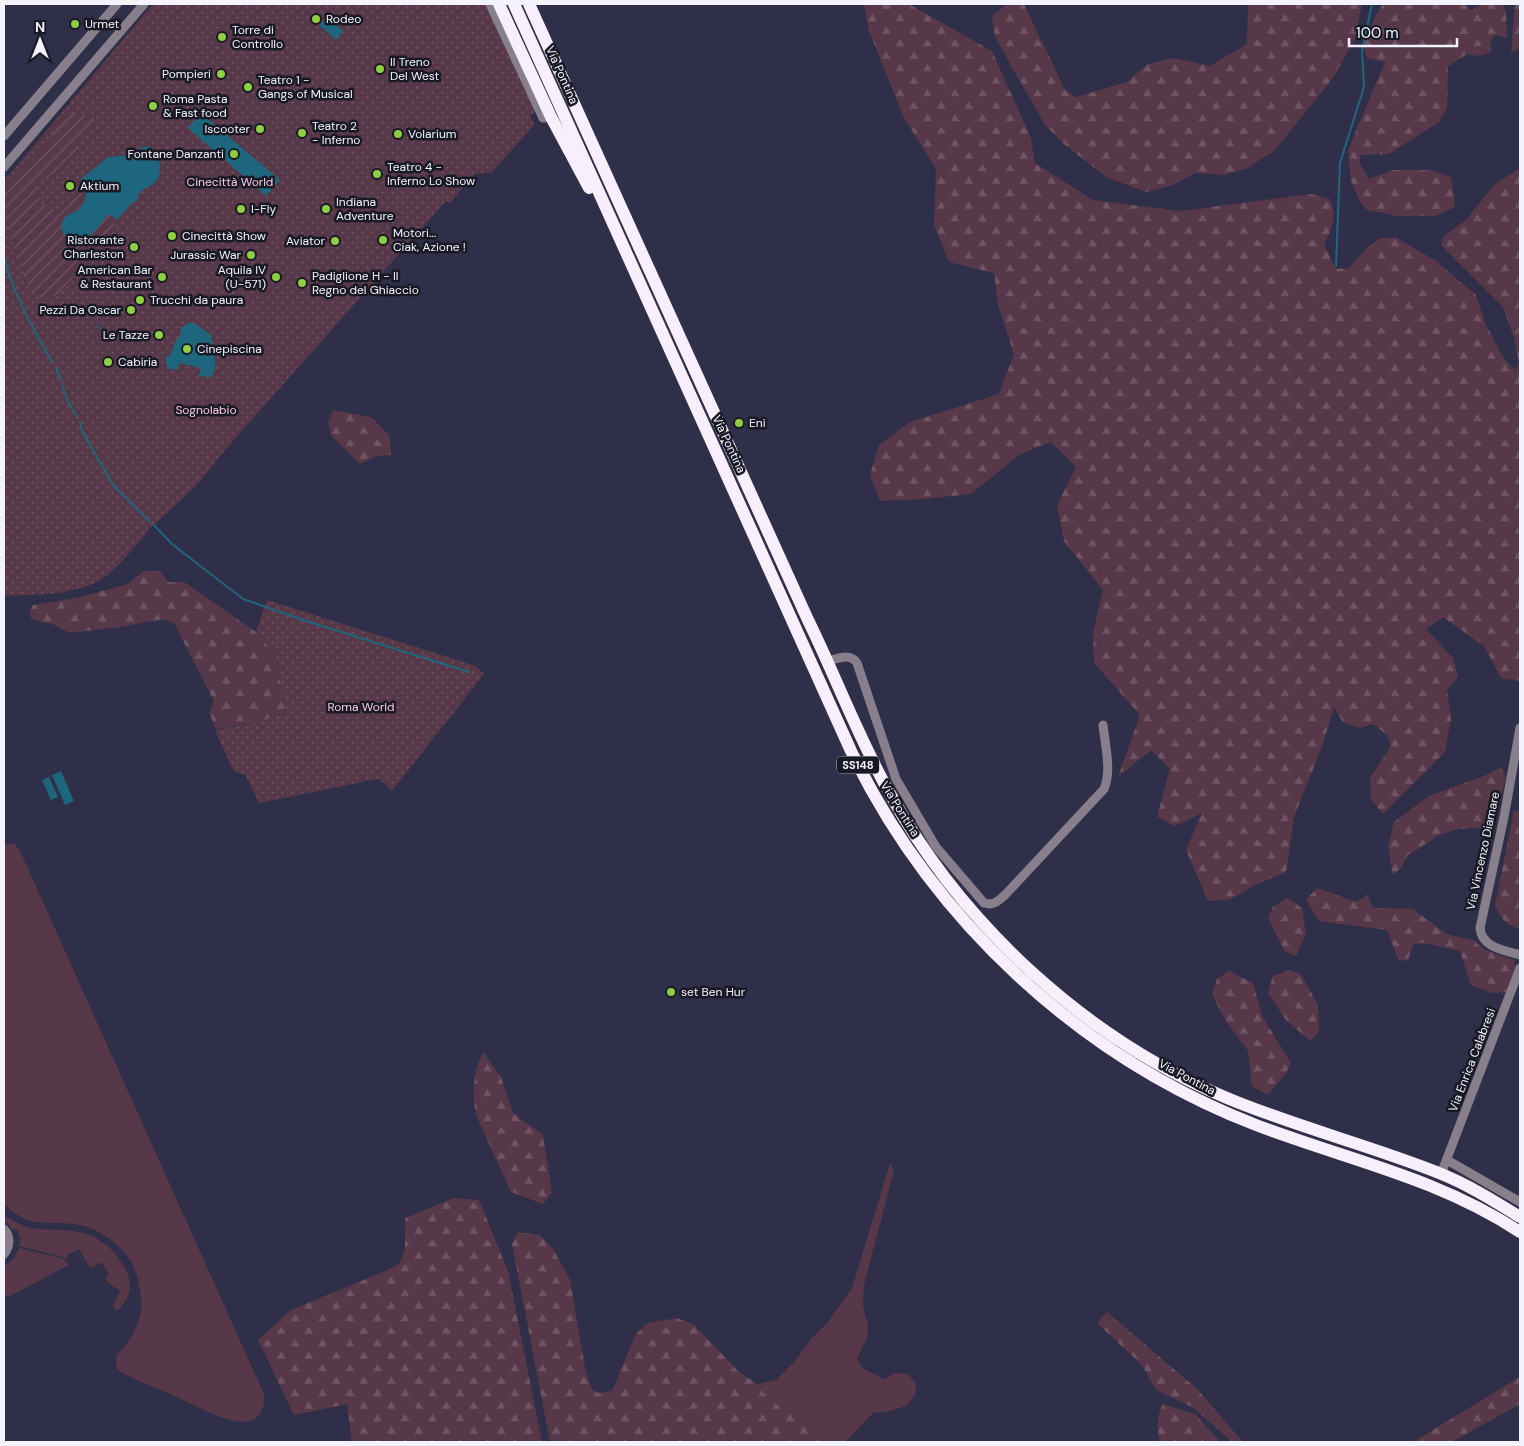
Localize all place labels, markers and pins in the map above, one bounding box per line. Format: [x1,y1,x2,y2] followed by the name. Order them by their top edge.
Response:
[326,11,361,27] place label: Rodeo
[310,13,322,25] marker: Rodeo
[85,16,120,32] place label: Urmet
[69,18,81,30] marker: Urmet
[232,22,283,52] place label: Torre di Controllo
[216,31,228,43] marker: Torre di Controllo
[390,54,440,84] place label: Il Treno Del West
[374,63,386,75] marker: Il Treno Del West
[162,66,211,82] place label: Pompieri
[215,68,227,80] marker: Pompieri
[258,72,353,102] place label: Teatro 1 - Gangs of Musical
[242,81,254,93] marker: Teatro 1 - Gangs of Musical
[163,91,228,121] place label: Roma Pasta & Fast food
[147,100,159,112] marker: Roma Pasta & Fast food
[312,118,360,148] place label: Teatro 2 - Inferno
[205,121,251,137] place label: Iscooter
[254,123,266,135] marker: Iscooter
[408,126,456,142] place label: Volarium
[296,127,308,139] marker: Teatro 2 - Inferno
[392,128,404,140] marker: Volarium
[128,146,224,162] place label: Fontane Danzanti
[228,148,240,160] marker: Fontane Danzanti
[387,159,475,189] place label: Teatro 4 - Inferno Lo Show
[371,168,383,180] marker: Teatro 4 - Inferno Lo Show
[80,178,119,194] place label: Aktium
[64,180,76,192] marker: Aktium
[336,194,394,224] place label: Indiana Adventure
[251,201,276,217] place label: I-Fly
[235,203,247,215] marker: I-Fly
[320,203,332,215] marker: Indiana Adventure
[393,225,466,255] place label: Motori... Ciak, Azione !
[182,228,266,244] place label: Cinecittà Show
[166,230,178,242] marker: Cinecittà Show
[64,232,124,262] place label: Ristorante Charleston
[286,233,326,249] place label: Aviator
[377,234,389,246] marker: Motori... Ciak, Azione !
[329,235,341,247] marker: Aviator
[128,241,140,253] marker: Ristorante Charleston
[170,247,242,263] place label: Jurassic War
[245,249,257,261] marker: Jurassic War
[78,262,153,292] place label: American Bar & Restaurant
[218,262,266,292] place label: Aquila IV (U-571)
[312,268,419,298] place label: Padiglione H - Il Regno del Ghiaccio
[156,271,168,283] marker: American Bar & Restaurant
[270,271,282,283] marker: Aquila IV (U-571)
[296,277,308,289] marker: Padiglione H - Il Regno del Ghiaccio
[150,292,243,308] place label: Trucchi da paura
[134,294,146,306] marker: Trucchi da paura
[39,302,122,318] place label: Pezzi Da Oscar
[125,304,137,316] marker: Pezzi Da Oscar
[103,327,149,343] place label: Le Tazze
[153,329,165,341] marker: Le Tazze
[197,341,262,357] place label: Cinepiscina
[181,343,193,355] marker: Cinepiscina
[118,354,157,370] place label: Cabiria
[102,356,114,368] marker: Cabiria
[749,415,766,431] place label: Eni
[733,417,745,429] marker: Eni
[681,984,746,1000] place label: set Ben Hur
[665,986,677,998] marker: set Ben Hur

